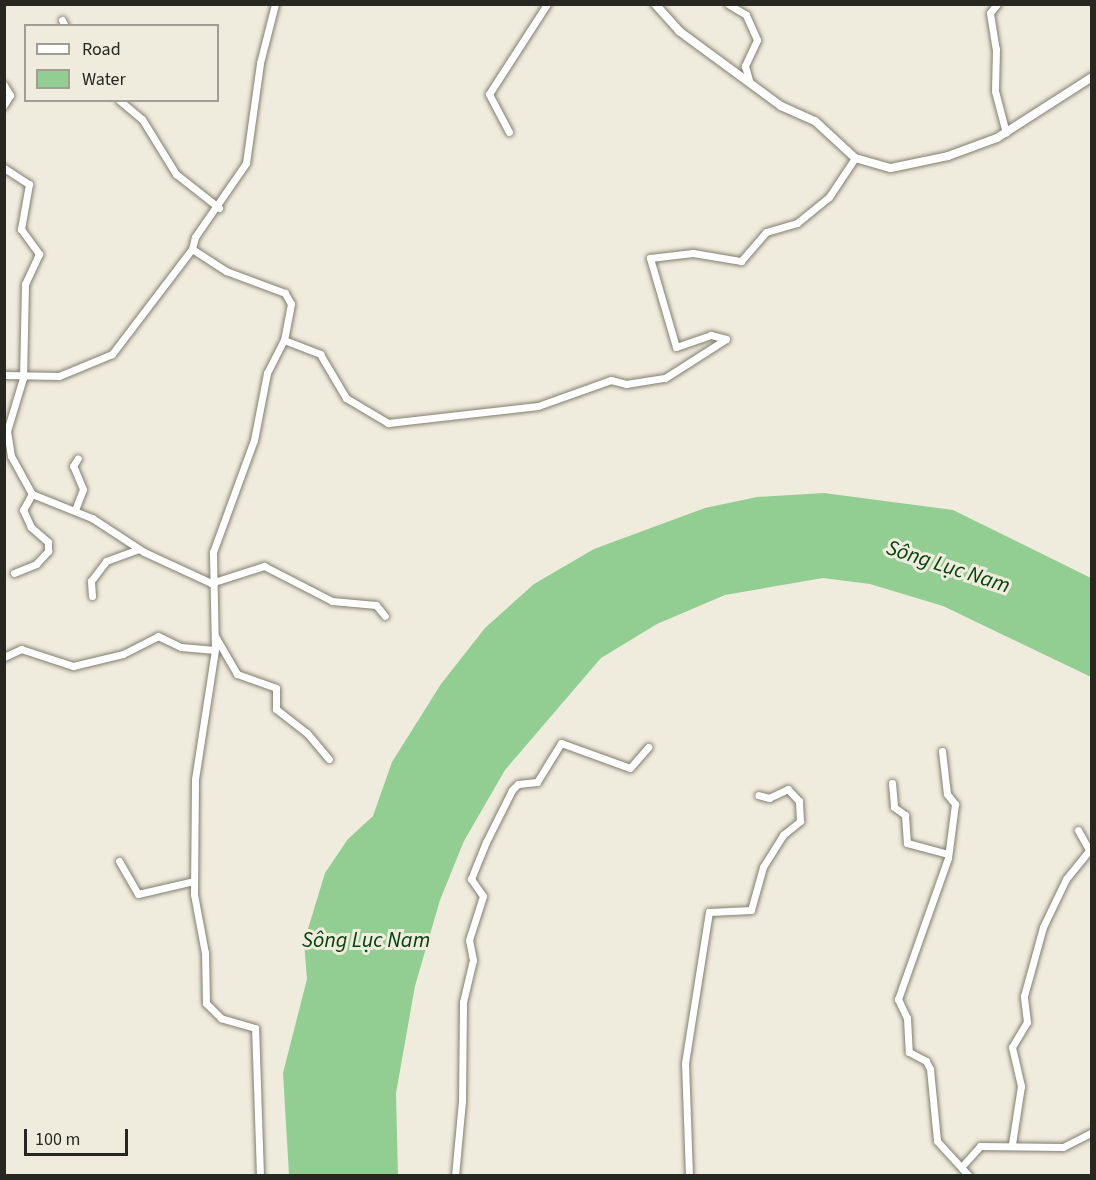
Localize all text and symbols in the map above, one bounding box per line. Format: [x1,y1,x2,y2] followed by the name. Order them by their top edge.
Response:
[24,24,219,102] legend
[82,37,121,62] text: Road
[82,67,126,92] text: Water
[883,535,1013,599] water label: Sông Lục Nam
[302,928,430,954] water label: Sông Lục Nam
[27,1117,130,1155] scale bar
[35,1127,80,1152] text: 100 m

